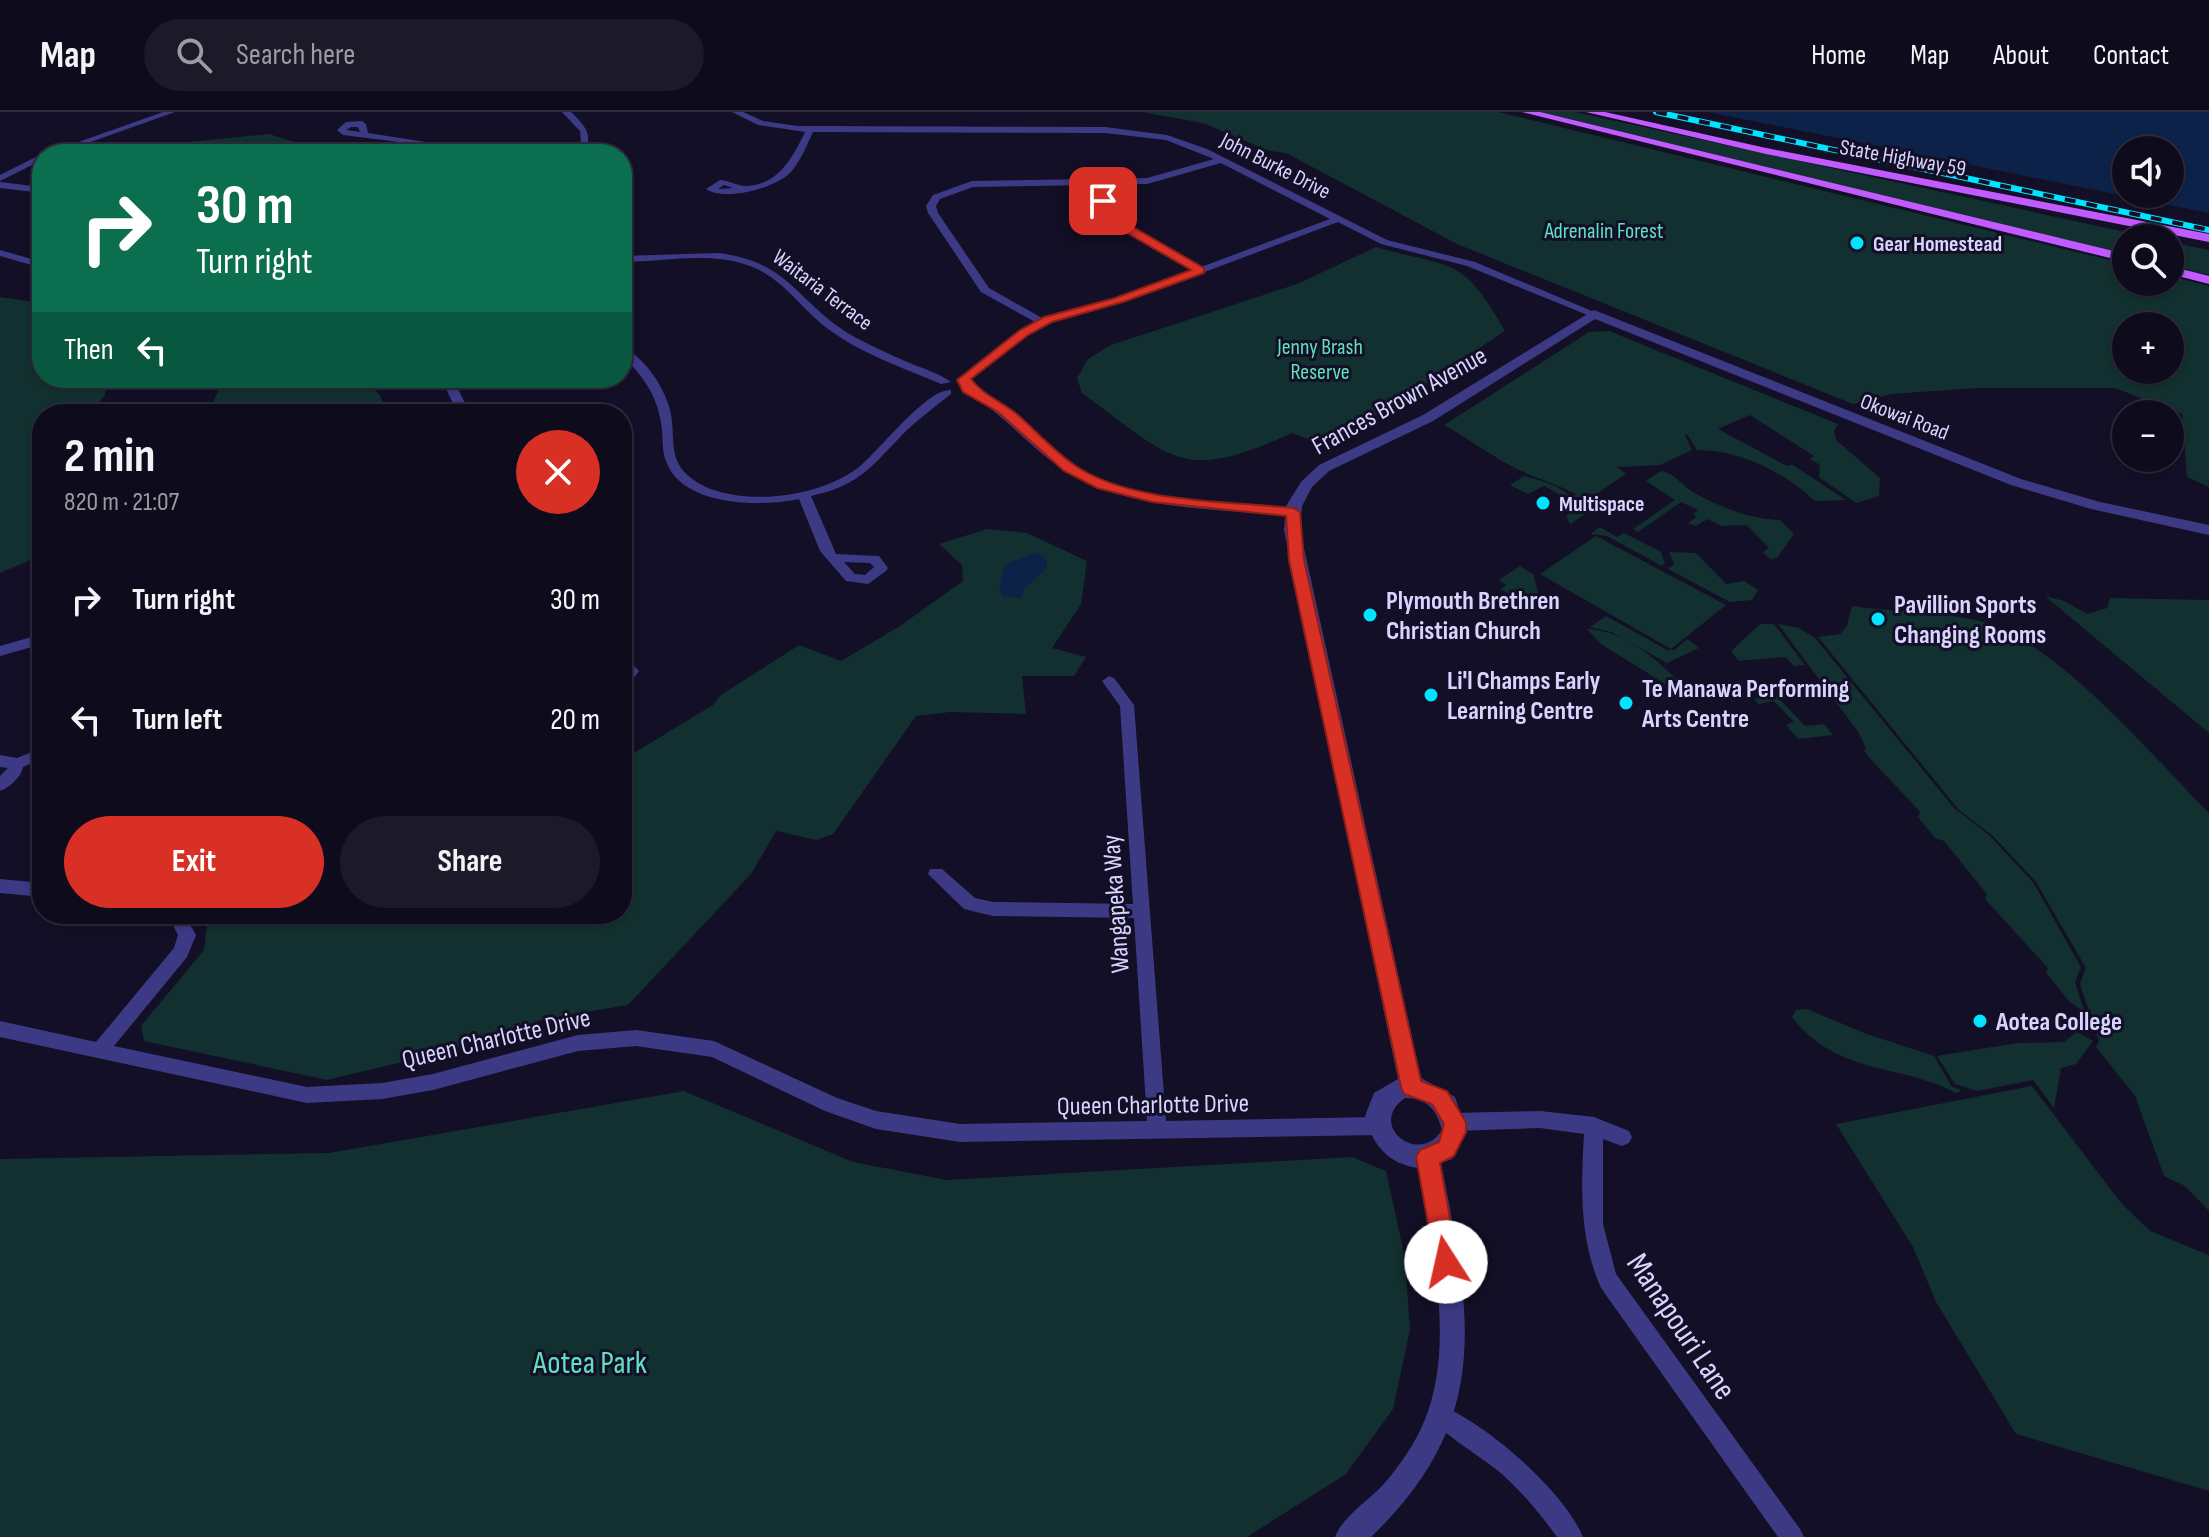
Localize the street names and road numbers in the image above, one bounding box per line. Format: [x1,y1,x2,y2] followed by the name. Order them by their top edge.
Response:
[1215,127,1335,206] street label: John Burke Drive
[1837,134,1968,183] street label: State Highway 59
[767,244,877,337] street label: Waitaria Terrace
[1307,340,1492,462] street label: Frances Brown Avenue
[1856,388,1953,447] street label: Okowai Road
[1096,834,1137,974] street label: Wangapeka Way
[399,1003,594,1076] street label: Queen Charlotte Drive
[1057,1088,1249,1123] street label: Queen Charlotte Drive
[1618,1246,1744,1407] street label: Manapouri Lane

